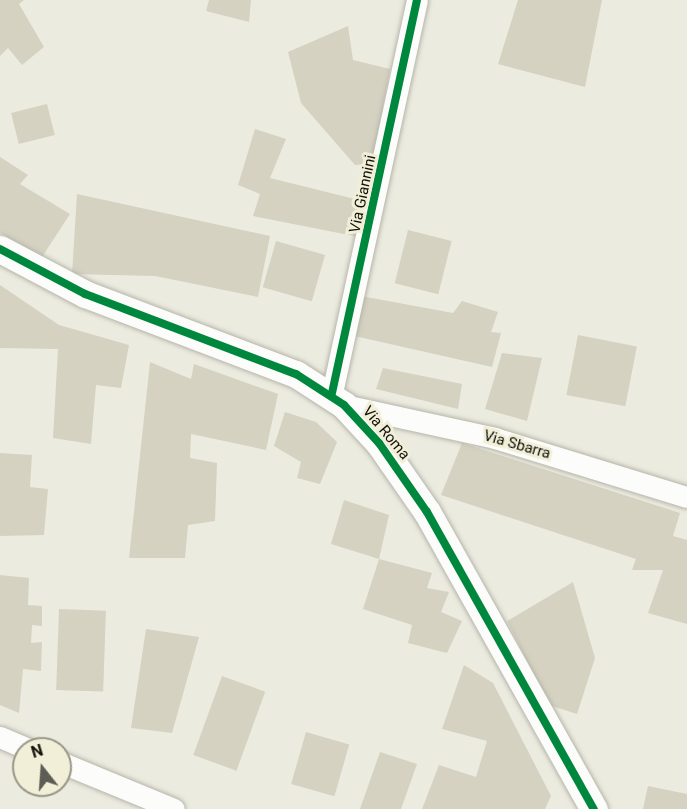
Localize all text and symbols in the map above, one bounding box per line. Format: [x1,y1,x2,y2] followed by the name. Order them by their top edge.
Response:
[346,153,380,235] street label: Via Giannini
[358,403,414,463] street label: Via Roma
[482,427,552,463] street label: Via Sbarra
[12,737,72,797] north arrow
[29,740,45,762] text: N

